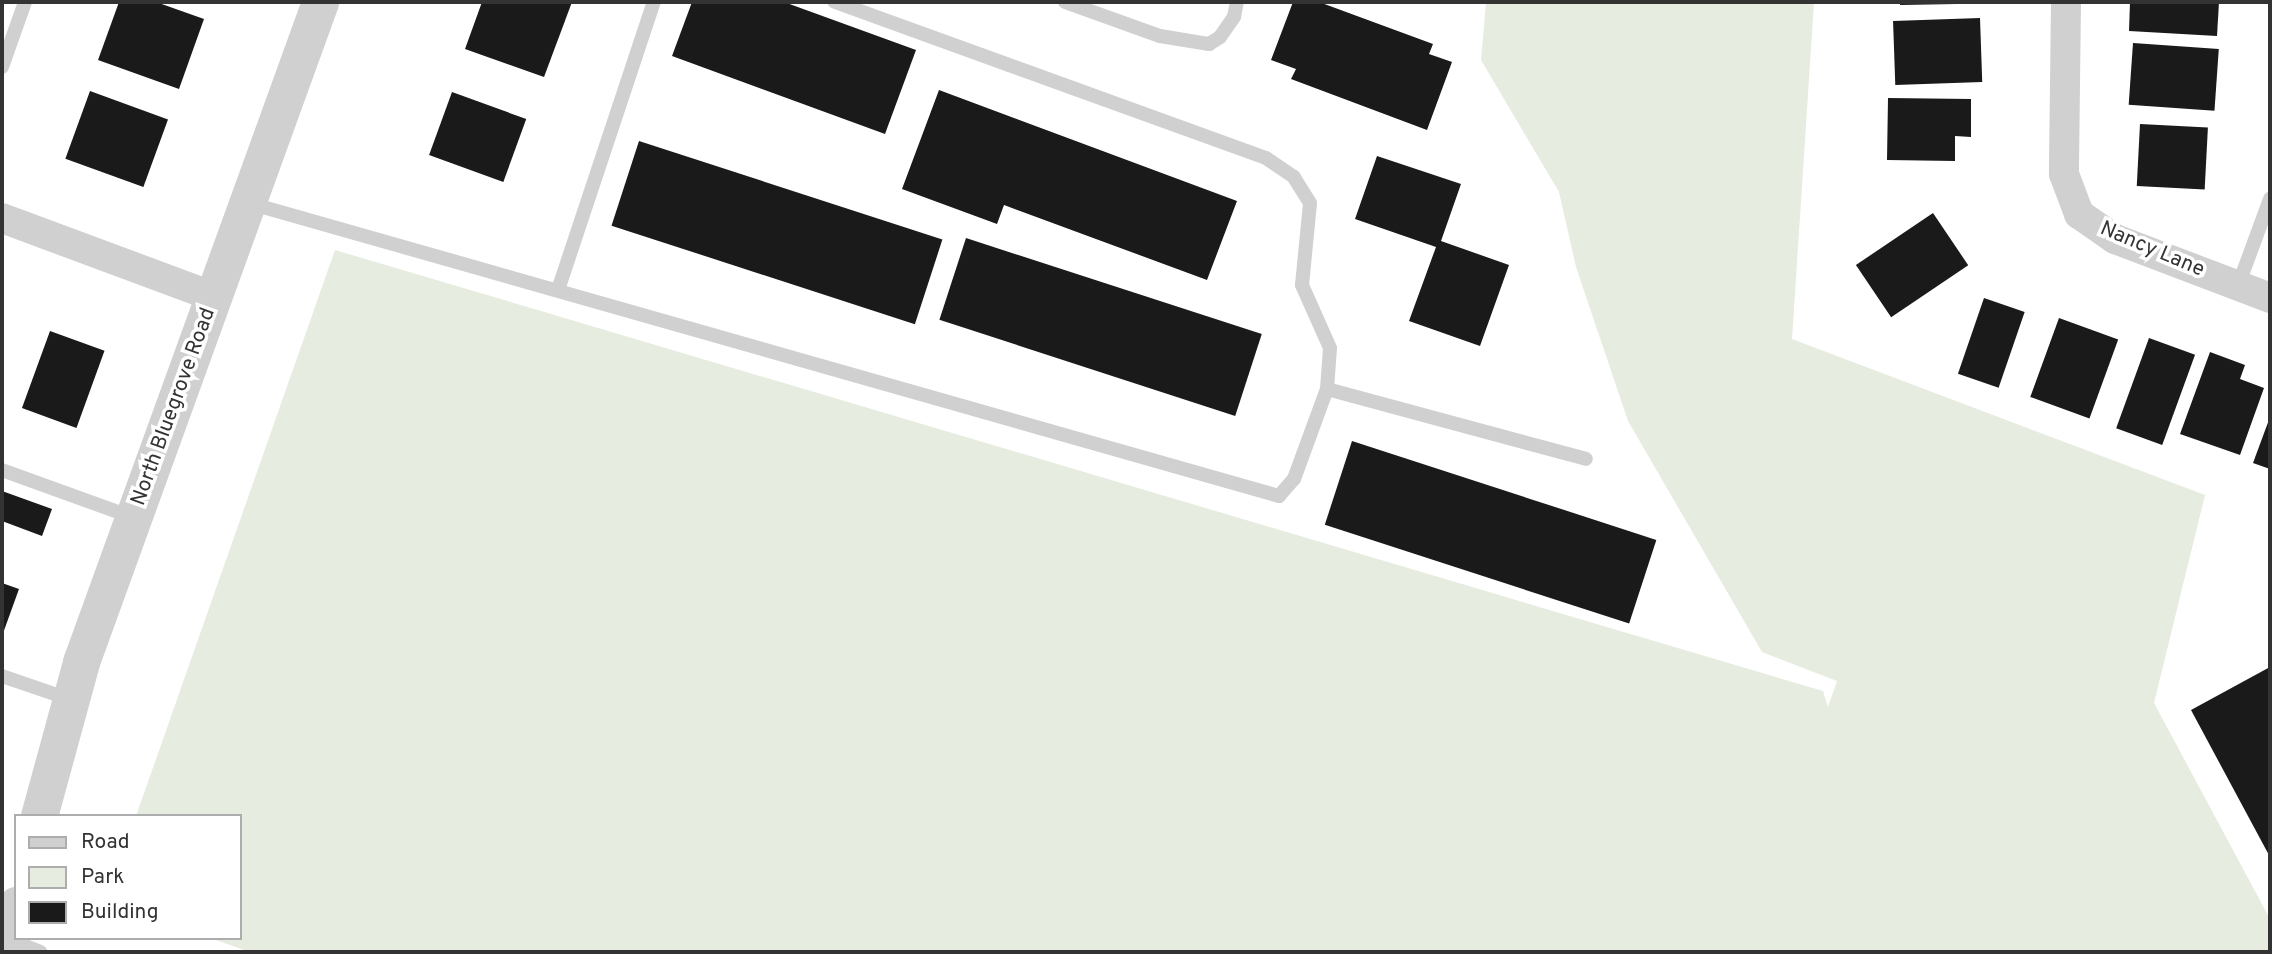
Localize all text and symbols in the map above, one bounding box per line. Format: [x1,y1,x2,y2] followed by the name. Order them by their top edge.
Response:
[2096,217,2208,283] street label: Nancy Lane
[126,305,222,509] street label: North Bluegrove Road
[14,814,242,940] legend
[81,829,130,856] text: Road
[81,864,124,891] text: Park
[81,899,159,926] text: Building

